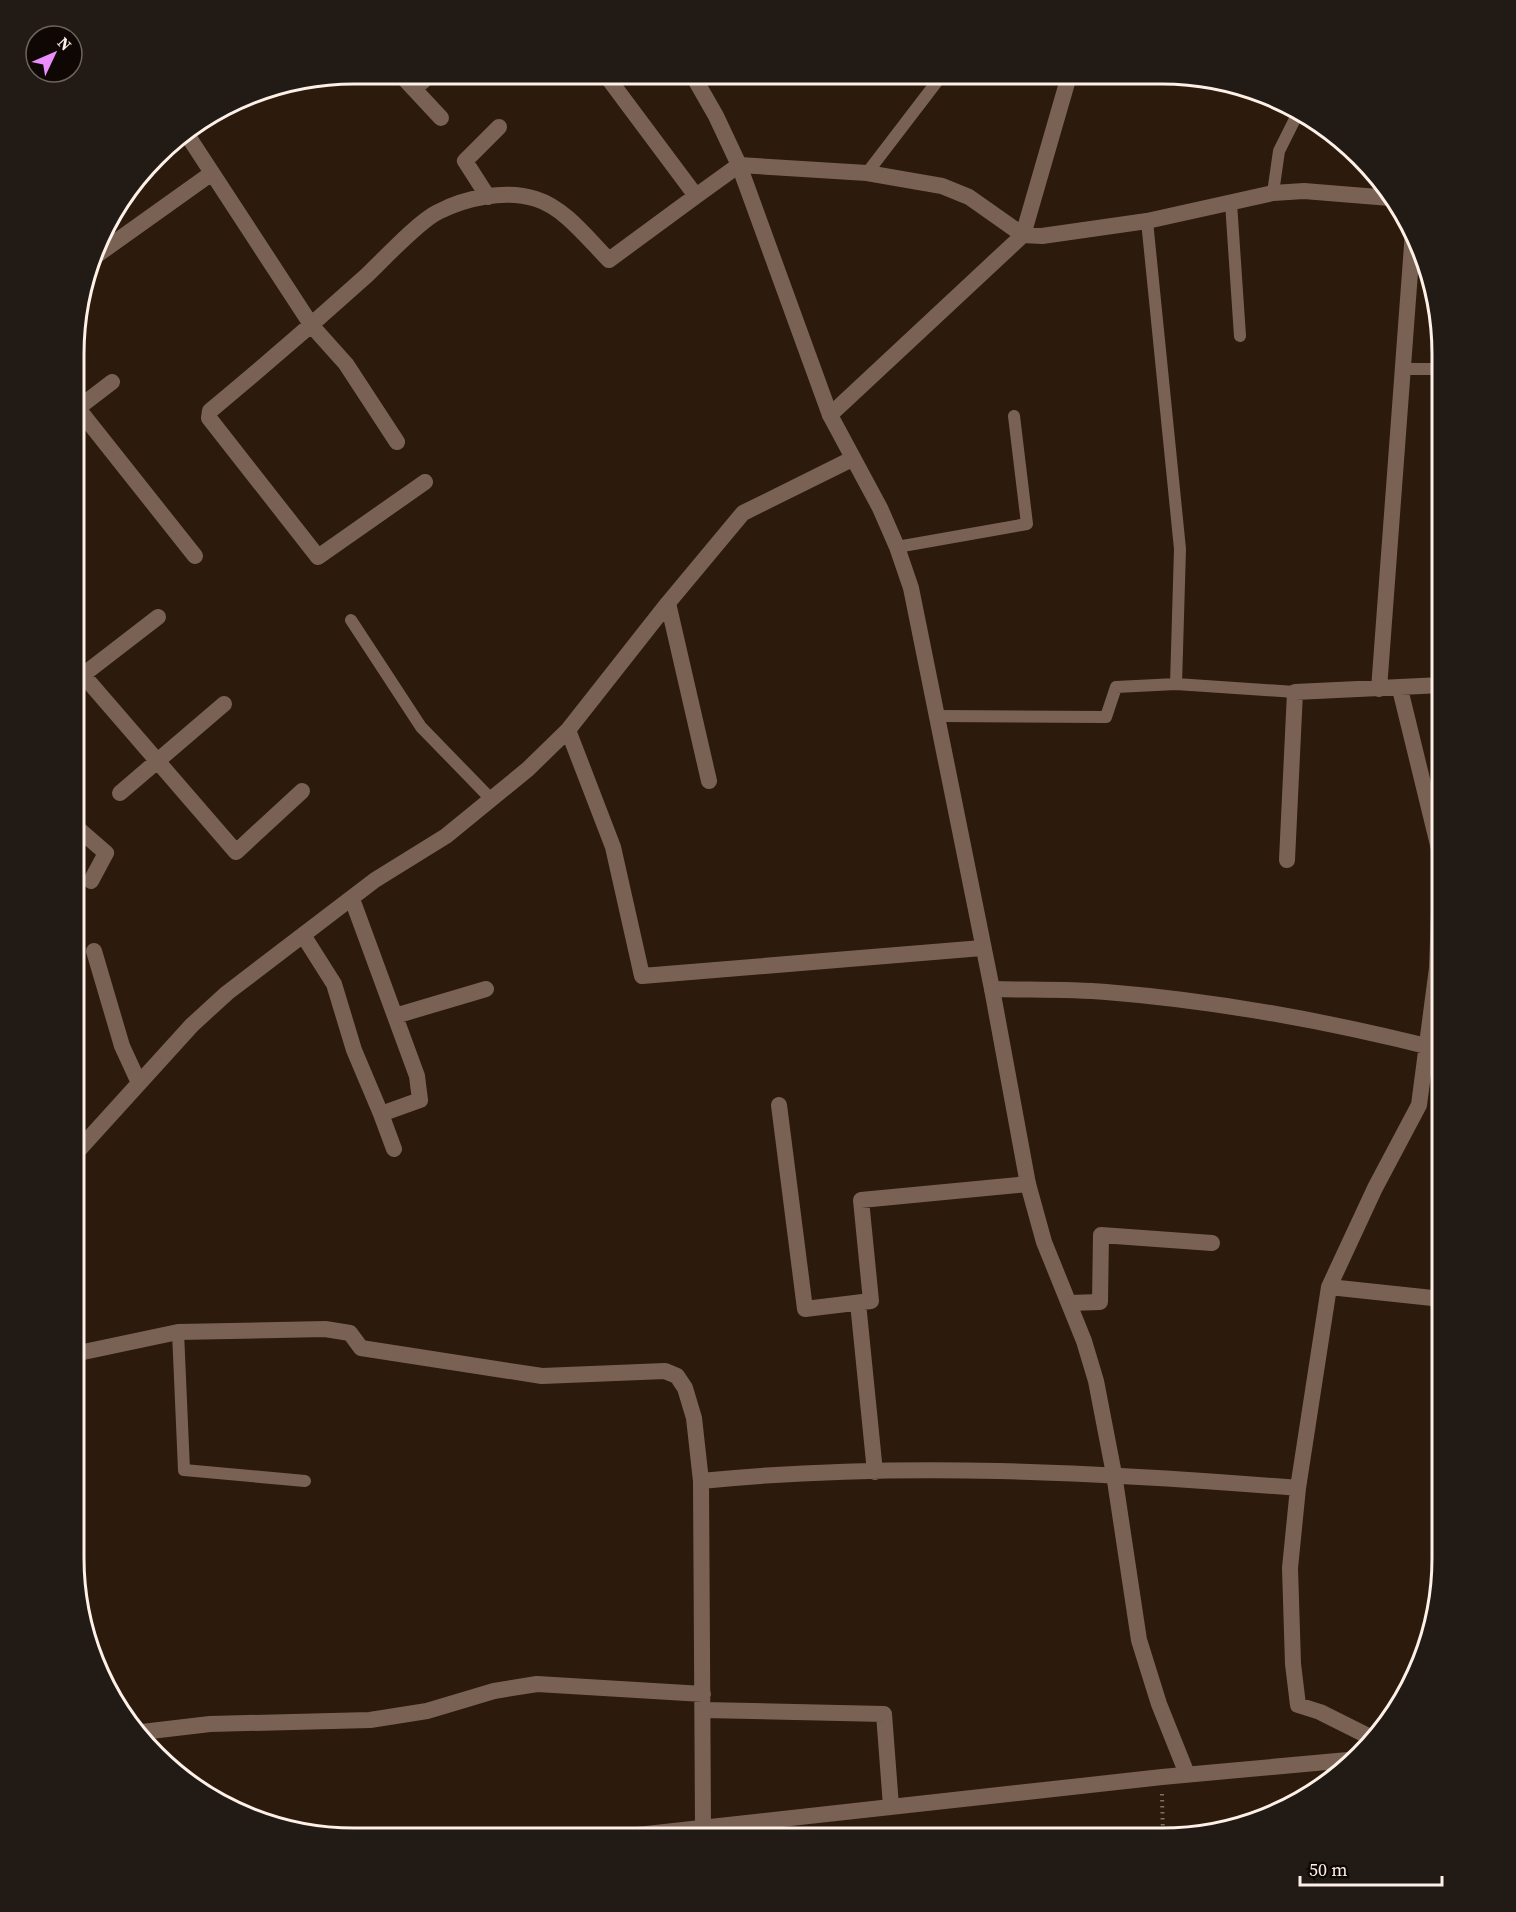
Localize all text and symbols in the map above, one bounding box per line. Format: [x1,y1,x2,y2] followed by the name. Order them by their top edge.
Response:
[24,24,84,84] north arrow
[53,32,77,56] text: N
[1300,1849,1442,1887] scale bar
[1309,1857,1347,1882] text: 50 m

